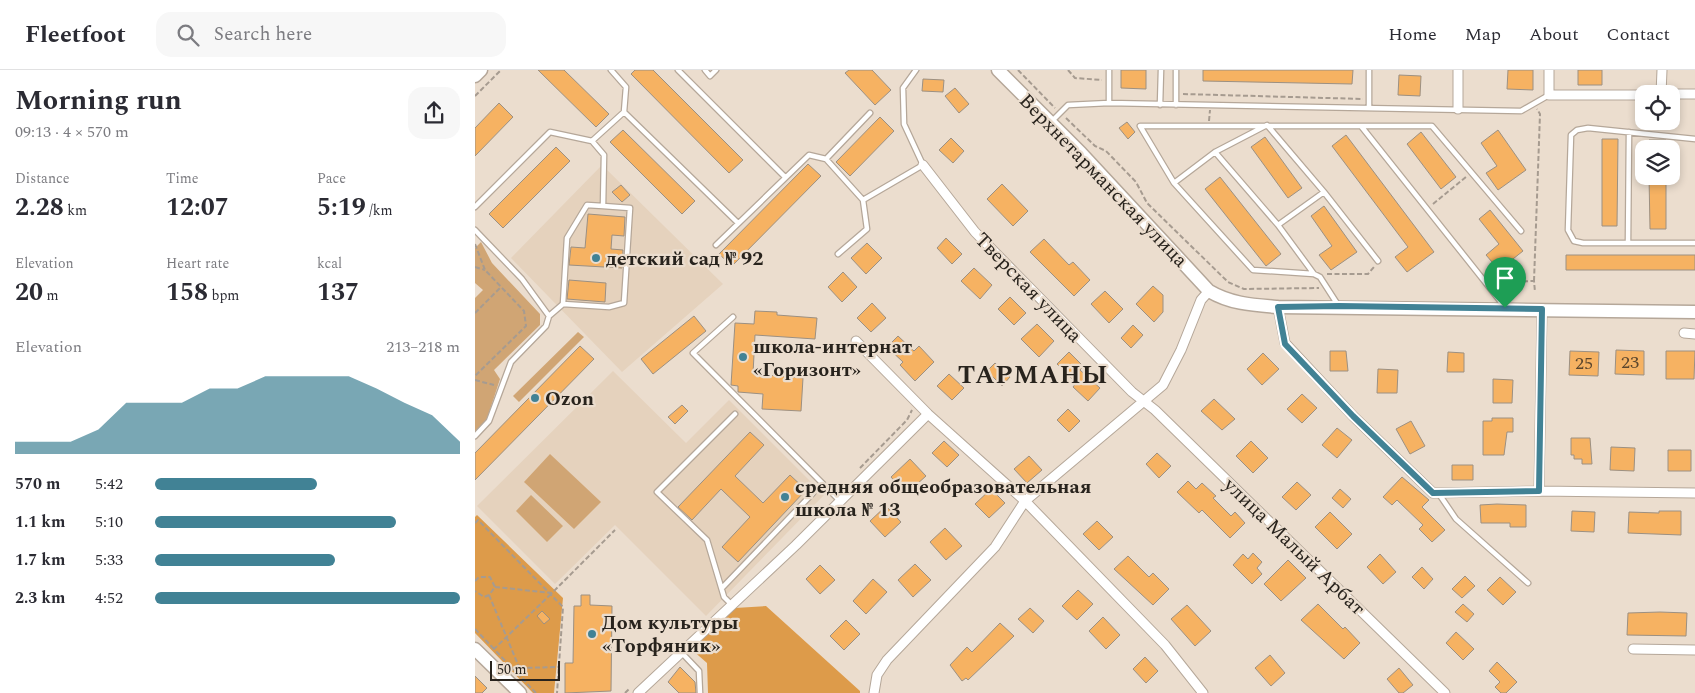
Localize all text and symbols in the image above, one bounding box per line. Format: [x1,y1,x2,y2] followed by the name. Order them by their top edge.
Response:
[156,12,506,57] search box
[25,17,126,53] text: Fleetfoot
[214,20,312,49] text: Search here
[174,21,202,49] icon: search
[1388,21,1437,48] text: Home
[1465,21,1501,48] text: Map
[1529,21,1579,48] text: About
[1607,21,1670,48] text: Contact
[15,79,182,122] text: Morning run
[1635,85,1680,185] map controls
[1635,85,1680,130] button: locate
[408,87,460,139] button: share
[1012,87,1195,275] street label: Верхнетарманская улица
[15,120,129,144] text: 09:13 · 4 × 570 m
[1635,140,1680,185] button: layers
[15,168,70,189] text: Distance
[166,168,199,189] text: Time
[317,168,346,189] text: Pace
[15,189,64,227] text: 2.28
[166,189,229,227] text: 12:07
[317,189,366,227] text: 5:19
[64,200,87,221] text: km
[366,200,393,221] text: /km
[968,226,1089,350] street label: Тверская улица
[606,244,764,274] place label: детский сад № 92
[590,252,602,264] marker: детский сад № 92
[15,253,74,274] text: Elevation
[166,253,229,274] text: Heart rate
[317,253,342,274] text: kcal
[1484,257,1526,308] pin
[1491,264,1519,292] icon: arrive
[15,274,43,312] text: 20
[166,274,208,312] text: 158
[317,274,359,312] text: 137
[43,285,59,306] text: m
[208,285,239,306] text: bpm
[753,332,912,385] place label: школа-интернат «Горизонт»
[15,335,82,359] text: Elevation
[386,335,460,359] text: 213–218 m
[1621,349,1639,376] house number: 23
[1575,350,1593,377] house number: 25
[737,351,749,363] marker: школа-интернат «Горизонт»
[958,357,1108,395] district label: ТАРМАНЫ
[545,384,594,414] place label: Ozon
[529,392,541,404] marker: Ozon
[1216,470,1372,623] street label: улица Малый Арбат
[15,472,60,496] text: 570 m
[95,472,123,496] text: 5:42
[795,472,1092,525] place label: средняя общеобразовательная школа № 13
[779,491,791,503] marker: средняя общеобразовательная школа № 13
[15,510,65,534] text: 1.1 km
[95,510,123,534] text: 5:10
[15,548,65,572] text: 1.7 km
[95,548,123,572] text: 5:33
[15,586,65,610] text: 2.3 km
[95,586,123,610] text: 4:52
[602,608,739,661] place label: Дом культуры «Торфяник»
[586,628,598,640] marker: Дом культуры «Торфяник»
[490,658,560,681] scale bar
[497,659,527,680] text: 50 m

